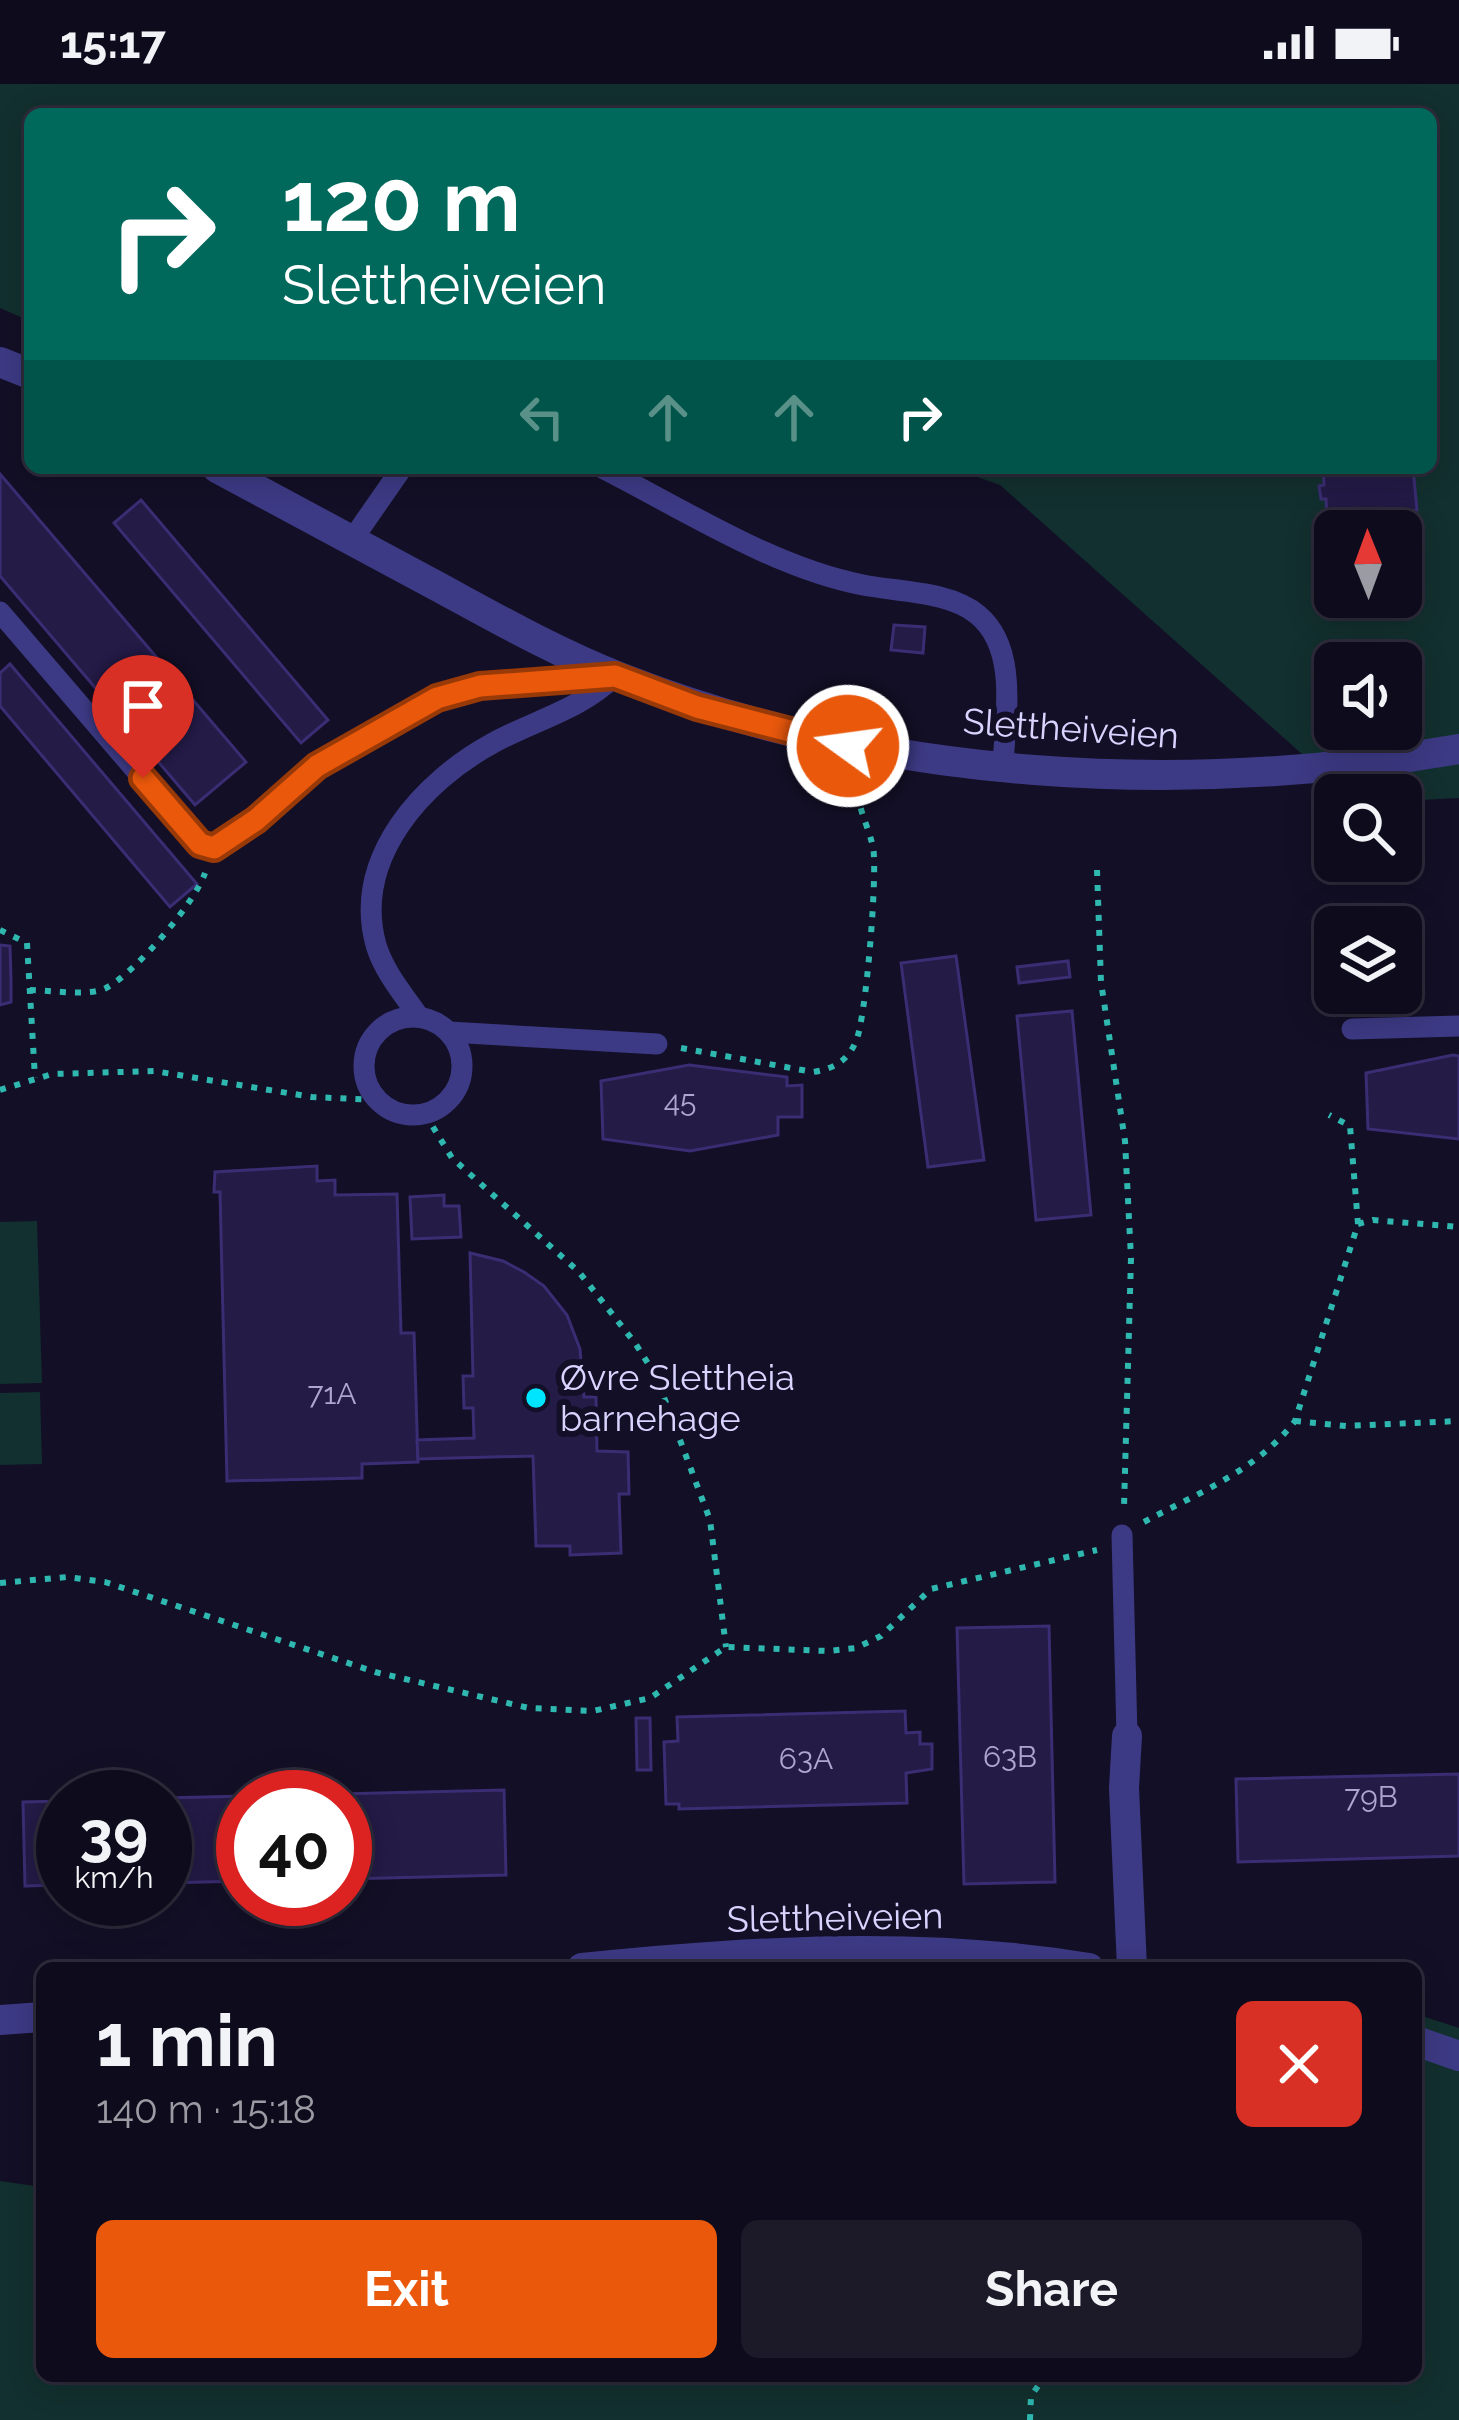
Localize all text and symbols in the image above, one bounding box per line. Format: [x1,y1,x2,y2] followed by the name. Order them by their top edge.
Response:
[60,16,166,69] text: 15:17
[282,152,521,251] text: 120 m
[84,156,240,312] icon: right
[282,253,607,317] text: Slettheiveien
[509,384,575,450] icon: left
[635,384,701,450] icon: ahead
[761,384,827,450] icon: ahead
[887,384,953,450] icon: right
[1314,510,1422,618] north arrow
[1314,510,1422,1014] map controls
[1314,642,1422,750] button: sound
[92,655,194,778] pin
[110,673,176,739] icon: arrive
[785,683,911,809] position arrow
[962,700,1180,756] street label: Slettheiveien
[1314,774,1422,882] button: search
[1314,906,1422,1014] button: layers
[664,1084,696,1119] house number: 45
[560,1356,795,1439] place label: Øvre Slettheia barnehage
[307,1376,357,1411] house number: 71A
[523,1385,549,1411] marker: Øvre Slettheia barnehage
[983,1739,1037,1774] house number: 63B
[779,1741,833,1776] house number: 63A
[216,1770,372,1926] speed limit sign: 40
[1344,1779,1398,1814] house number: 79B
[80,1798,148,1868] text: 39
[74,1860,154,1895] text: km/h
[726,1894,944,1940] street label: Slettheiveien
[96,1998,278,2083] text: 1 min
[1236,2001,1362,2127] button: close
[96,2086,316,2132] text: 140 m · 15:18
[96,2220,717,2358] button: Exit
[741,2220,1362,2358] button: Share

